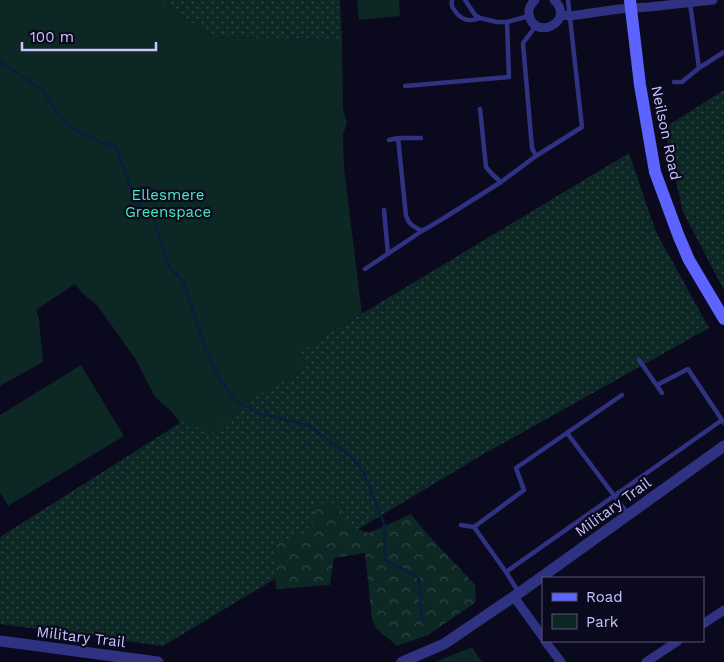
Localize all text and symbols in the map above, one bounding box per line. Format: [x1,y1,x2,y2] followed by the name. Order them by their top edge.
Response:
[22,20,156,52] scale bar
[30,28,74,46] text: 100 m
[647,84,685,182] street label: Neilson Road
[125,186,211,221] park label: Ellesmere Greenspace
[572,473,655,541] street label: Military Trail
[542,577,704,642] legend
[586,588,623,606] text: Road
[586,613,619,631] text: Park
[36,623,127,651] street label: Military Trail

